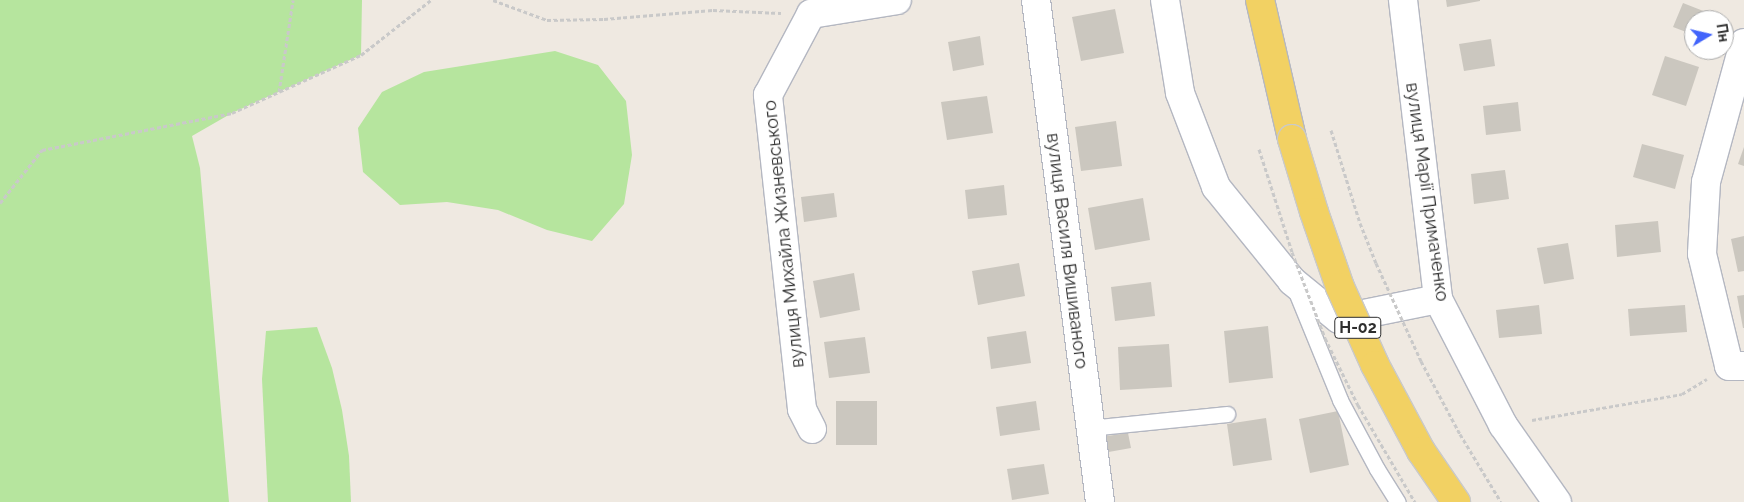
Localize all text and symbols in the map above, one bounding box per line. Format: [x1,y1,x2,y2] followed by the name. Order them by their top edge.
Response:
[1684,10,1734,60] north arrow
[1713,22,1732,43] text: Пн
[1401,81,1453,303] street label: вулиця Марії Примаченко
[759,99,809,369] street label: вулиця Михайла Жизневського
[1042,132,1092,370] street label: вулиця Василя Вишиваного
[1334,314,1382,342] road number: Н-02

